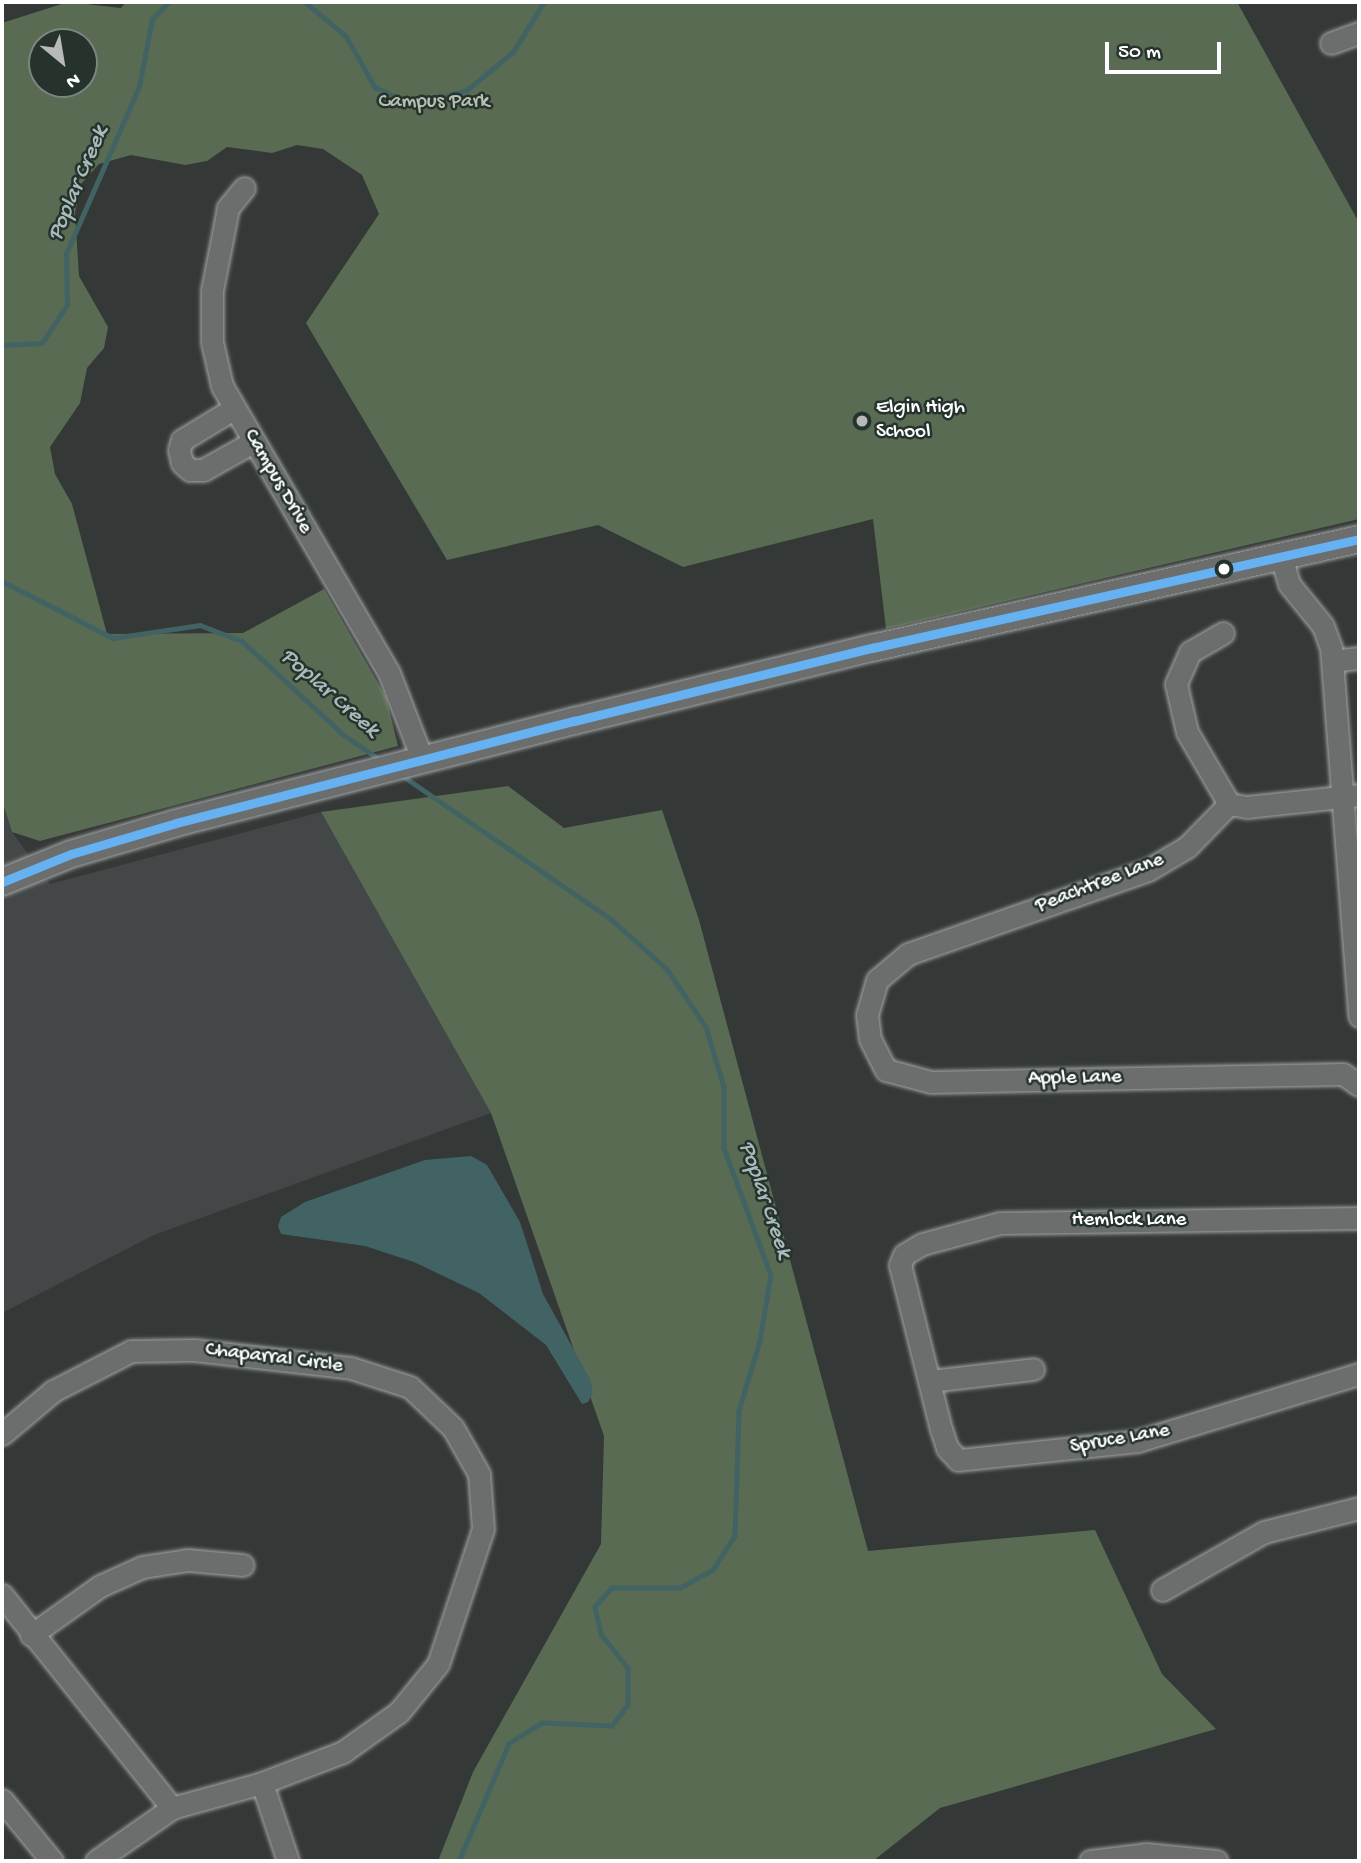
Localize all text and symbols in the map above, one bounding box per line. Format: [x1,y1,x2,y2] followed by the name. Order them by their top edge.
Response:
[28,28,98,98] north arrow
[1109,28,1224,72] scale bar
[1118,41,1161,66] text: 50 m
[62,67,84,93] text: N
[379,90,489,116] park label: Campus Park
[42,122,116,246] water label: Poplar Creek
[876,396,965,446] place label: Elgin High School
[854,413,870,429] marker: Elgin High School
[237,425,317,539] street label: Campus Drive
[1217,562,1231,576] unlabelled marker
[274,644,384,744] water label: Poplar Creek
[1032,848,1168,920] street label: Peachtree Lane
[1028,1066,1122,1092] street label: Apple Lane
[731,1138,797,1262] water label: Poplar Creek
[1072,1208,1186,1234] street label: Hemlock Lane
[204,1338,344,1380] street label: Chaparral Circle
[1068,1419,1172,1461] street label: Spruce Lane

